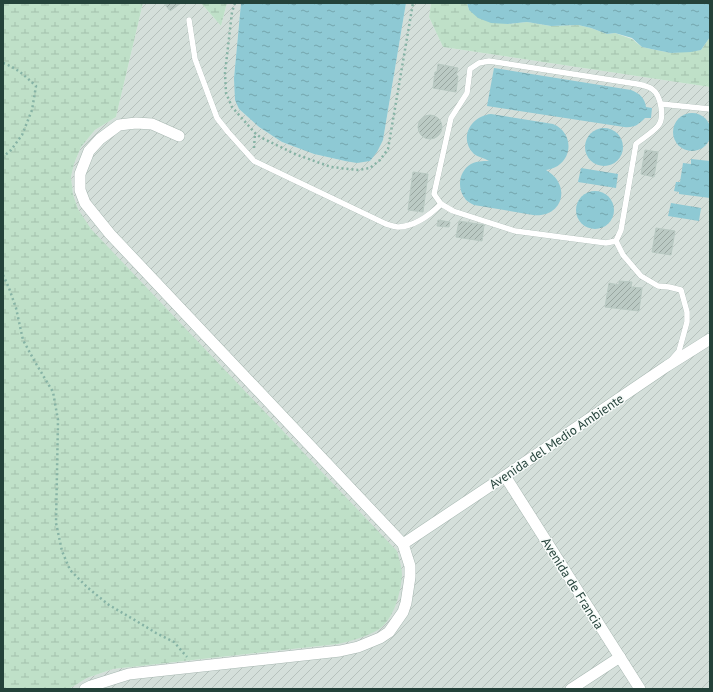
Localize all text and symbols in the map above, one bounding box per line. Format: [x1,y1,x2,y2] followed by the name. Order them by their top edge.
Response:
[486,390,627,493] street label: Avenida del Medio Ambiente
[538,534,608,632] street label: Avenida de Francia

